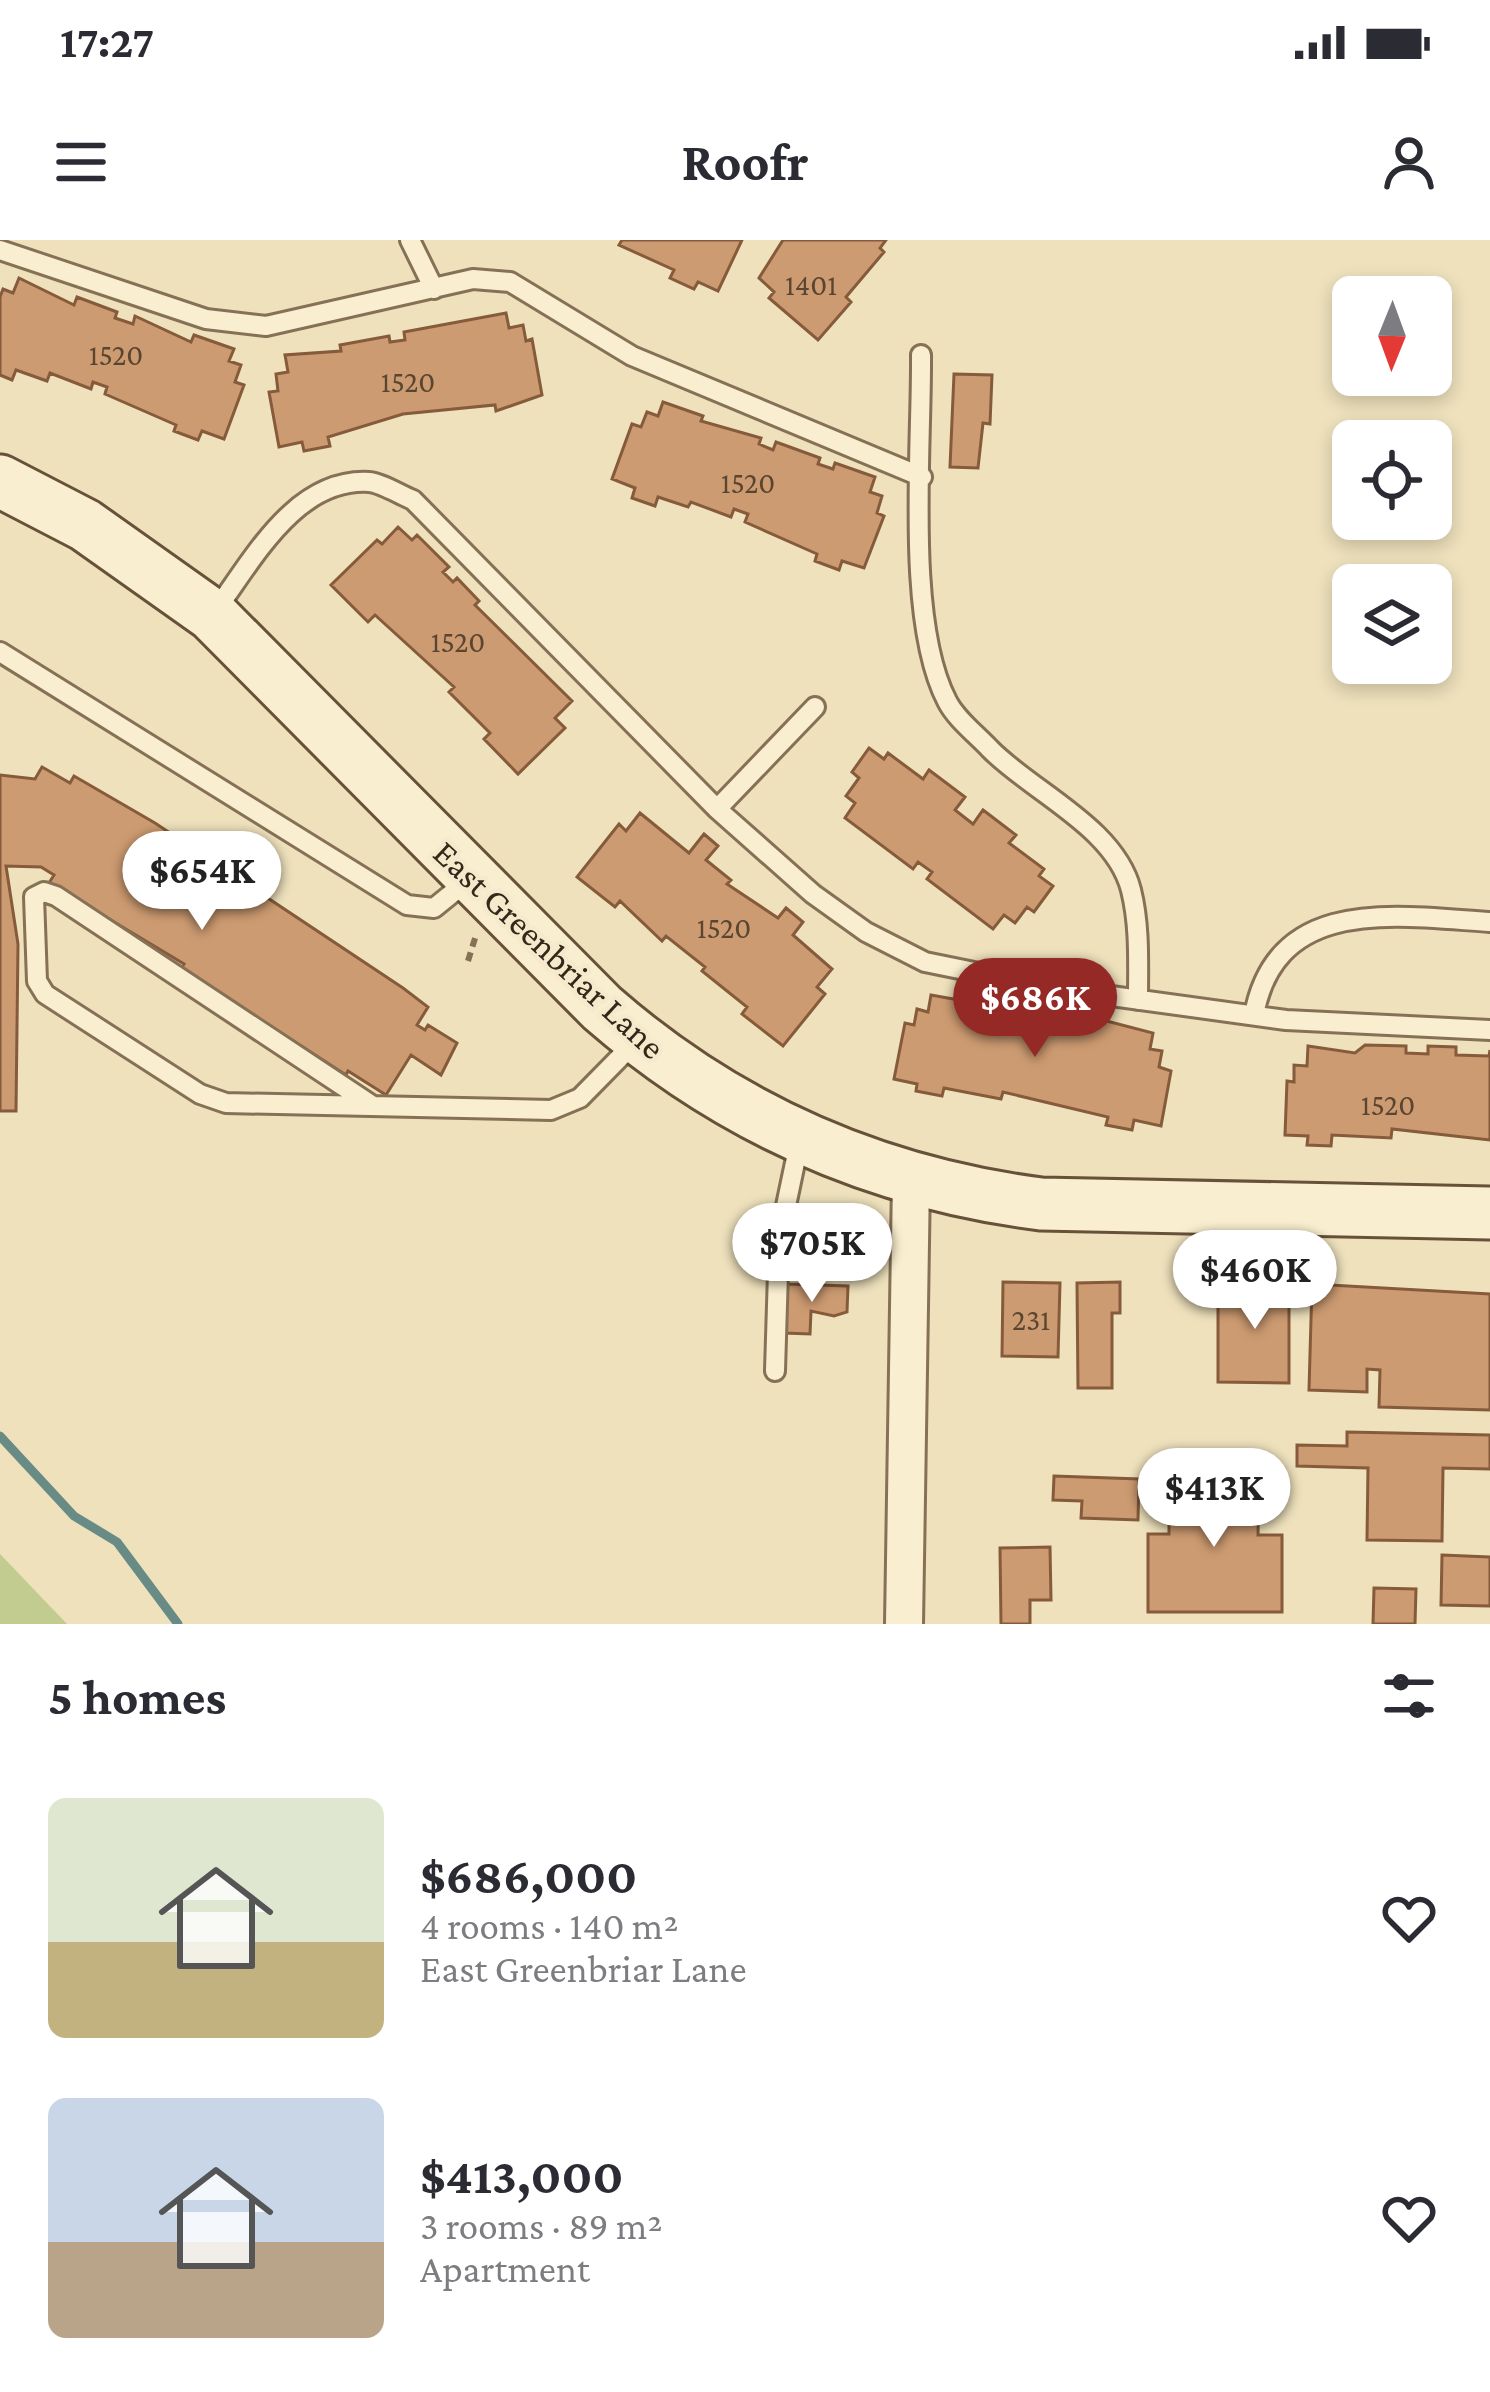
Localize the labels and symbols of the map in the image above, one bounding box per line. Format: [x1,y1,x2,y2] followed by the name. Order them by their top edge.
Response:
[785,268,837,301] house number: 1401
[1332,276,1452,396] north arrow
[89,338,143,371] house number: 1520
[381,365,435,398] house number: 1520
[721,466,775,499] house number: 1520
[431,625,485,658] house number: 1520
[118,831,286,933] pin: $654K
[425,832,673,1067] street label: East Greenbriar Lane
[697,911,751,944] house number: 1520
[951,958,1119,1060] pin: $686K
[1361,1088,1415,1121] house number: 1520
[728,1203,896,1305] pin: $705K
[1171,1230,1339,1332] pin: $460K
[1012,1303,1050,1336] house number: 231
[1130,1448,1298,1550] pin: $413K

